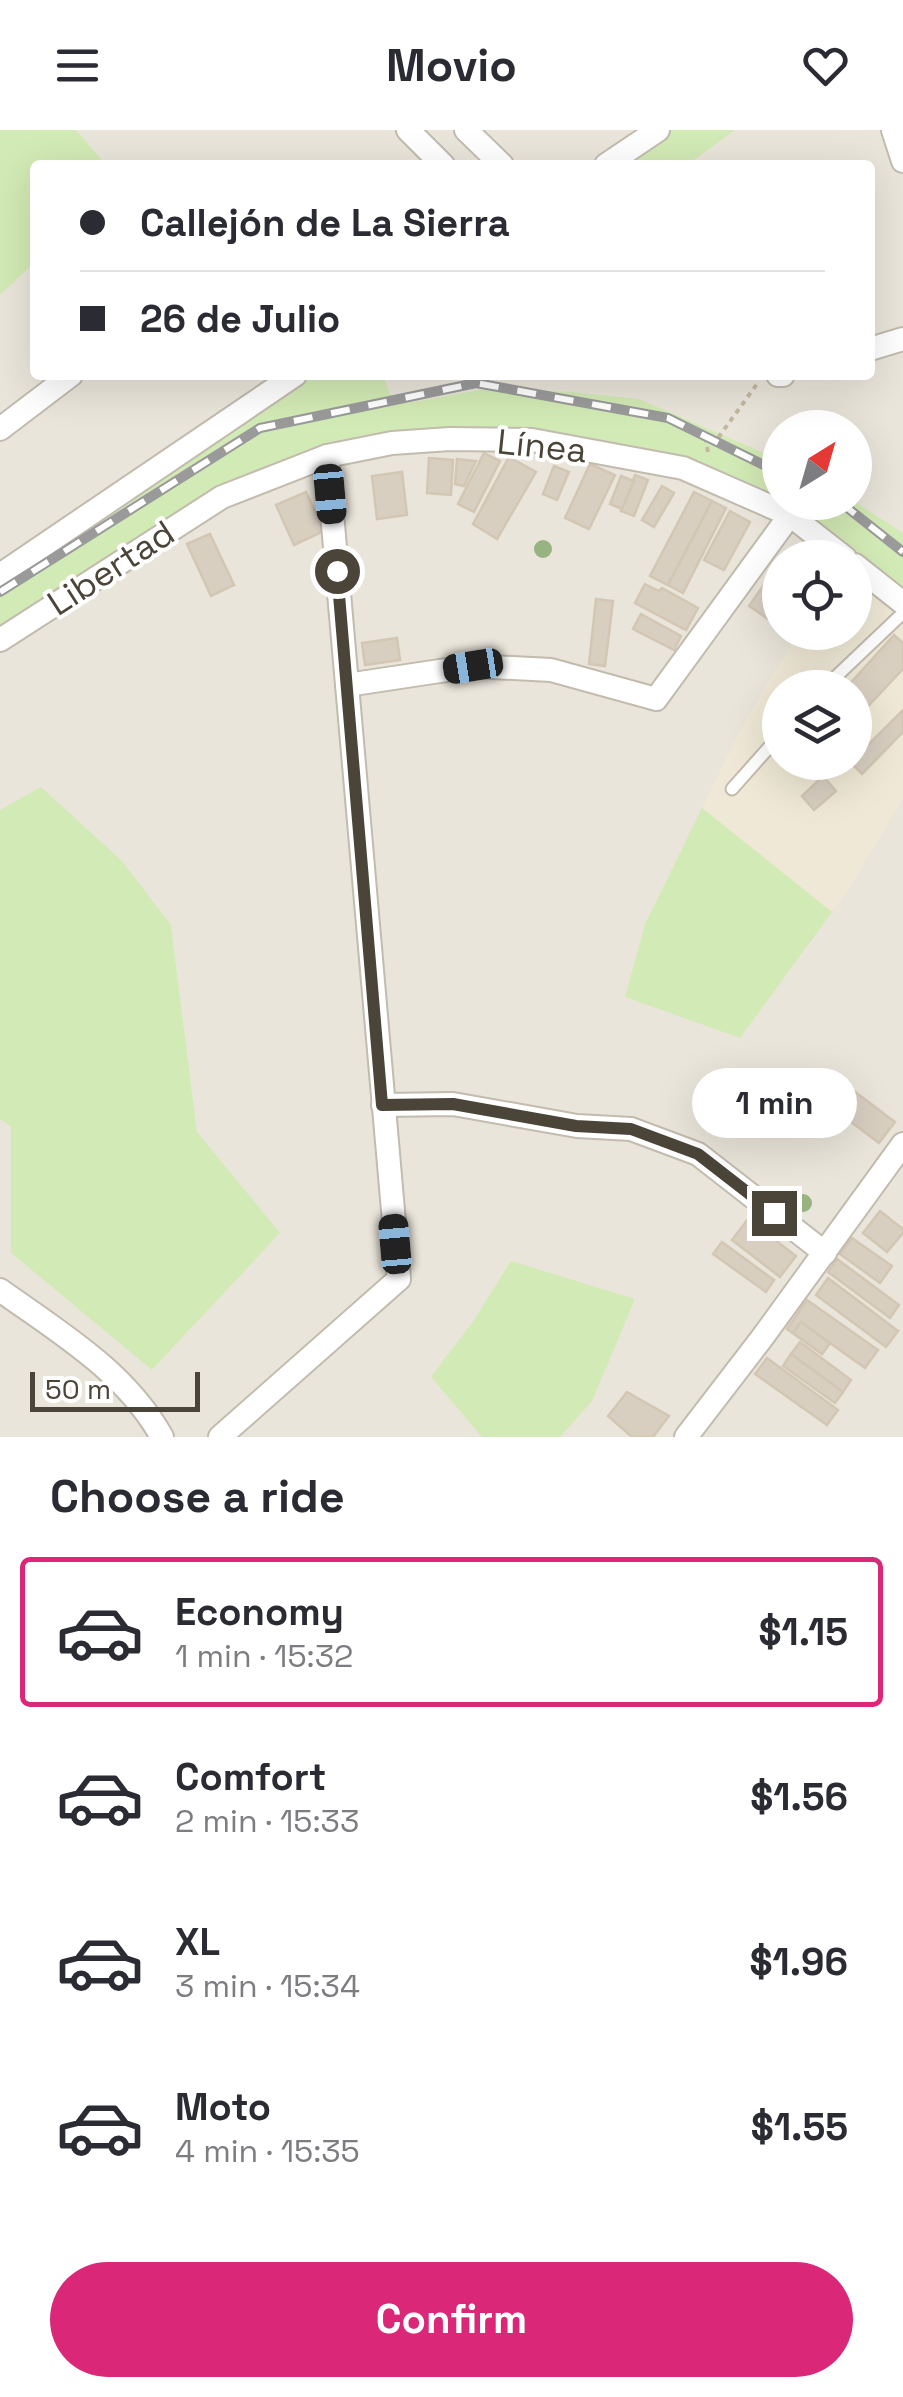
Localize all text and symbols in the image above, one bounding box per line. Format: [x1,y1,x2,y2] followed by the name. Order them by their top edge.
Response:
[386,37,517,94] text: Movio
[50,38,105,93] icon: menu
[798,38,853,93] icon: heart
[140,199,510,247] text: Callejón de La Sierra
[140,295,340,343] text: 26 de Julio
[762,410,872,520] north arrow
[762,410,872,780] map controls
[495,419,589,473] street label: Línea
[312,463,348,525] car
[39,511,183,625] street label: Libertad
[762,540,872,650] button: locate
[315,549,360,594] route start
[441,646,505,686] car
[762,670,872,780] button: layers
[692,1068,856,1138] callout: 1 min
[735,1083,814,1123] text: 1 min
[752,1191,797,1236] route end
[377,1213,413,1275] car
[30,1367,200,1412] scale bar
[45,1371,111,1407] text: 50 m
[50,1468,345,1525] text: Choose a ride
[55,1587,145,1677] icon: car
[175,1588,344,1636] text: Economy
[758,1608,848,1656] text: $1.15
[175,1636,353,1676] text: 1 min · 15:32
[55,1752,145,1842] icon: car
[175,1753,326,1801] text: Comfort
[750,1773,848,1821] text: $1.56
[175,1801,359,1841] text: 2 min · 15:33
[55,1917,145,2007] icon: car
[175,1918,220,1966] text: XL
[750,1938,848,1986] text: $1.96
[175,1966,360,2006] text: 3 min · 15:34
[55,2082,145,2172] icon: car
[175,2083,271,2131] text: Moto
[751,2103,848,2151] text: $1.55
[175,2131,360,2171] text: 4 min · 15:35
[50,2262,853,2377] button: Confirm

